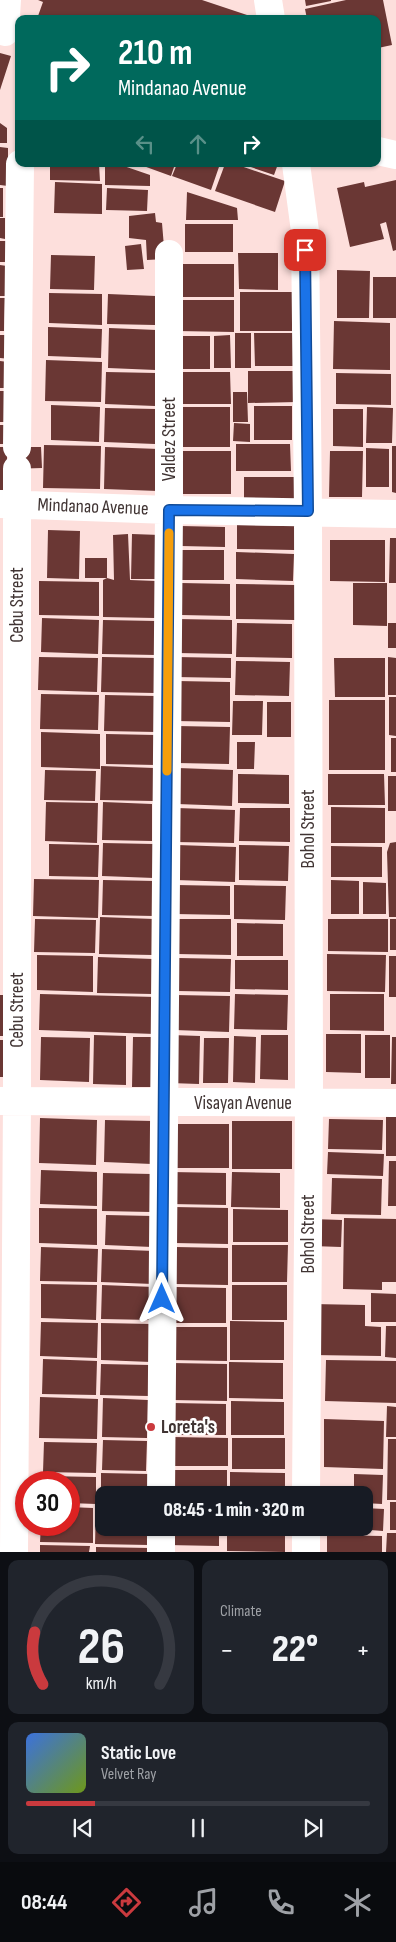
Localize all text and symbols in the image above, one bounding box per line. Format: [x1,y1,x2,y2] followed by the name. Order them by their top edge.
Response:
[118,32,192,75] text: 210 m
[35,35,100,100] icon: right
[118,75,247,102] text: Mindanao Avenue
[131,130,159,158] icon: left
[184,130,212,158] icon: ahead
[237,130,265,158] icon: right
[284,229,326,271] pin
[291,236,319,264] icon: arrive
[158,397,181,481] street label: Valdez Street
[37,494,149,520] street label: Mindanao Avenue
[6,567,29,643] street label: Cebu Street
[297,789,320,869] street label: Bohol Street
[6,972,29,1048] street label: Cebu Street
[194,1092,292,1115] street label: Visayan Avenue
[297,1194,320,1274] street label: Bohol Street
[135,1272,187,1324] position arrow
[161,1416,215,1439] place label: Loreta's
[145,1421,157,1433] marker: Loreta's
[15,1471,80,1536] speed limit sign: 30
[164,1499,304,1522] text: 08:45 · 1 min · 320 m
[220,1602,262,1621] text: Climate
[77,1616,125,1679] text: 26
[272,1627,318,1672] text: 22°
[220,1634,234,1667] text: −
[356,1634,370,1667] text: +
[86,1673,116,1694] text: km/h
[101,1742,176,1765] text: Static Love
[101,1765,156,1784] text: Velvet Ray
[69,1814,97,1842] icon: previous
[184,1814,212,1842] icon: pause
[299,1814,327,1842] icon: next
[109,1885,144,1920] icon: directions
[186,1885,221,1920] icon: music
[263,1885,298,1920] icon: phone
[340,1885,375,1920] icon: climate
[21,1889,67,1916] text: 08:44

